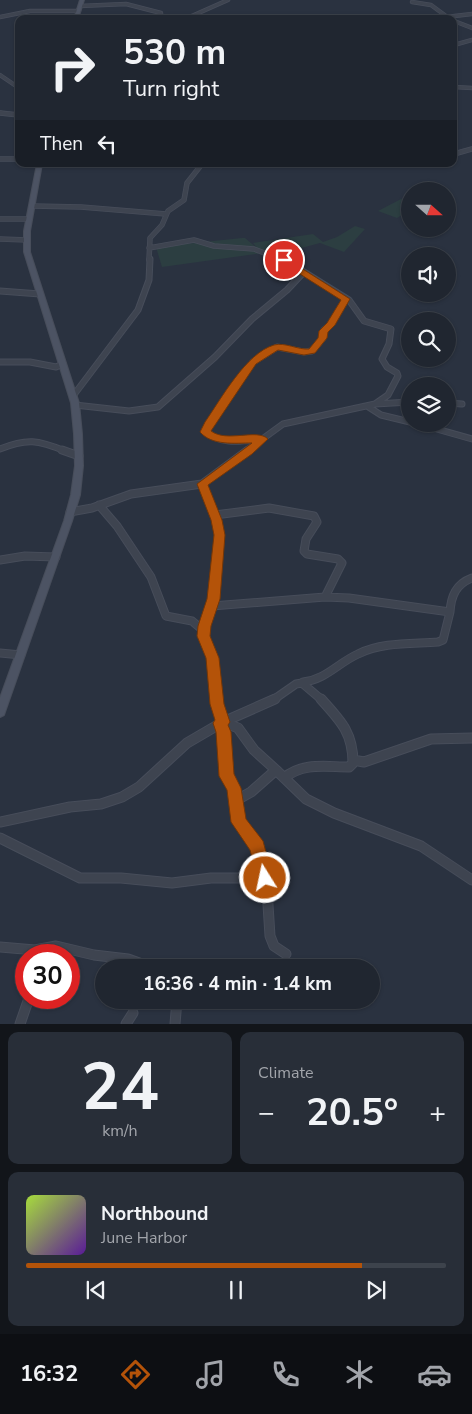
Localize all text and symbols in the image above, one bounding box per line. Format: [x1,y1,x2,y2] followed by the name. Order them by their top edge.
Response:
[123,29,226,76] text: 530 m
[40,35,105,100] icon: right
[123,74,219,104] text: Turn right
[93,130,121,158] icon: left
[40,131,83,157] text: Then
[401,182,456,238] north arrow
[401,182,456,432] map controls
[263,239,305,281] pin
[270,246,298,274] icon: arrive
[401,247,456,302] button: sound
[401,312,456,367] button: search
[401,377,456,432] button: layers
[238,851,290,903] position arrow
[15,944,80,1009] speed limit sign: 30
[143,971,332,997] text: 16:36 · 4 min · 1.4 km
[81,1043,159,1132] text: 24
[258,1062,313,1084] text: Climate
[306,1087,398,1138] text: 20.5°
[258,1094,275,1132] text: −
[429,1094,446,1132] text: +
[102,1120,138,1142] text: km/h
[101,1201,208,1227] text: Northbound
[101,1227,187,1249] text: June Harbor
[82,1276,110,1304] icon: previous
[222,1276,250,1304] icon: pause
[362,1276,390,1304] icon: next
[118,1357,153,1392] icon: directions
[193,1357,228,1392] icon: music
[268,1357,303,1392] icon: phone
[342,1357,377,1392] icon: climate
[417,1357,452,1392] icon: car
[20,1359,78,1389] text: 16:32

